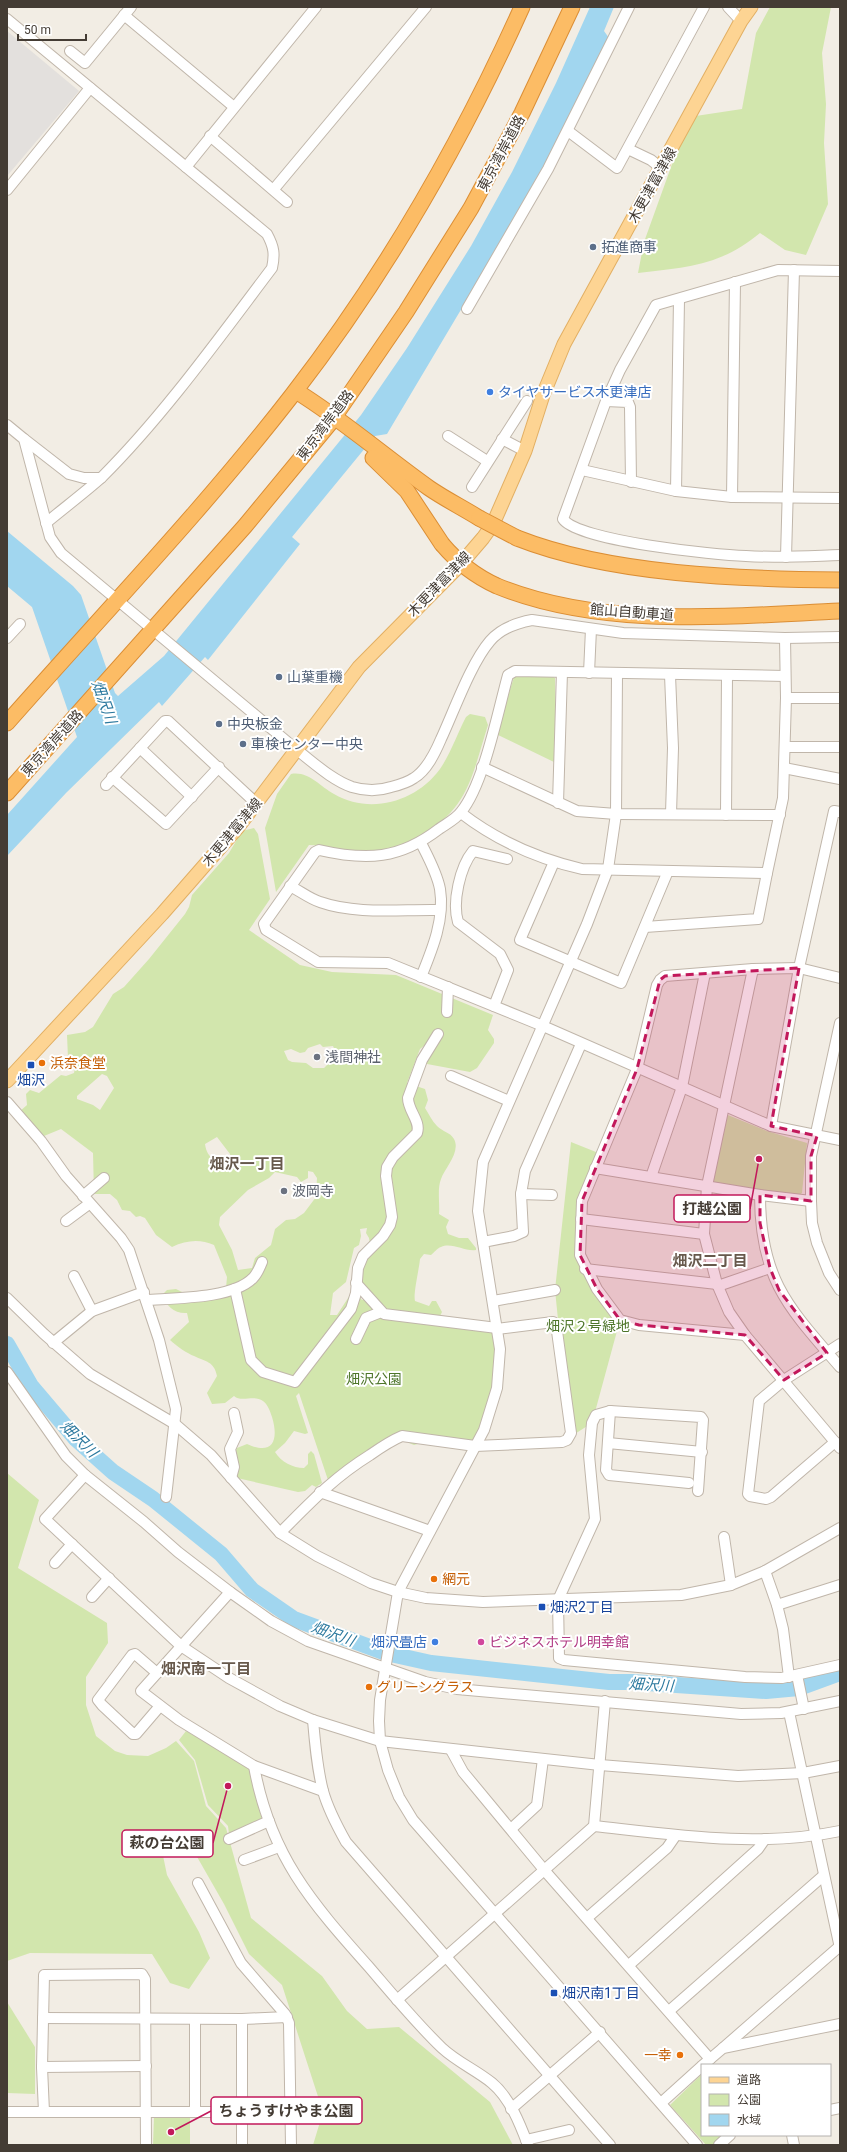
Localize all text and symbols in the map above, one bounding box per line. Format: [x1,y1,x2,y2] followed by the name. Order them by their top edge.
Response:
[18,16,86,42] scale bar
[24,23,51,37] text: 50 m
[474,112,528,194] street label: 東京湾岸道路
[625,144,679,226] street label: 木更津富津線
[601,239,657,255] place label: 拓進商事
[588,242,598,252] marker: 拓進商事
[498,384,652,400] place label: タイヤサービス木更津店
[293,387,357,463] street label: 東京湾岸道路
[485,387,495,397] marker: タイヤサービス木更津店
[404,548,474,620] street label: 木更津富津線
[590,601,674,623] street label: 館山自動車道
[287,669,343,685] place label: 山葉重機
[274,672,284,682] marker: 山葉重機
[88,678,121,728] water label: 畑沢川
[18,706,86,780] street label: 東京湾岸道路
[227,716,283,732] place label: 中央板金
[214,719,224,729] marker: 中央板金
[251,736,363,752] place label: 車検センター中央
[238,739,248,749] marker: 車検センター中央
[199,795,265,869] street label: 木更津富津線
[325,1049,381,1065] place label: 浅間神社
[312,1052,322,1062] marker: 浅間神社
[50,1055,106,1071] place label: 浜奈食堂
[37,1058,47,1068] marker: 浜奈食堂
[26,1060,36,1070] marker: 畑沢
[17,1072,45,1088] place label: 畑沢
[209,1155,285,1173] district label: 畑沢一丁目
[292,1183,334,1199] place label: 波岡寺
[279,1186,289,1196] marker: 波岡寺
[674,1195,750,1222] callout: 打越公園
[682,1200,742,1218] text: 打越公園
[672,1252,748,1270] district label: 畑沢二丁目
[546,1318,630,1334] park label: 畑沢２号緑地
[346,1371,402,1387] park label: 畑沢公園
[57,1417,103,1463] water label: 畑沢川
[442,1571,470,1587] place label: 網元
[429,1574,439,1584] marker: 網元
[550,1599,614,1615] place label: 畑沢2丁目
[537,1602,547,1612] marker: 畑沢2丁目
[309,1618,359,1651] water label: 畑沢川
[371,1634,427,1650] place label: 畑沢畳店
[489,1634,629,1650] place label: ビジネスホテル明幸館
[430,1637,440,1647] marker: 畑沢畳店
[476,1637,486,1647] marker: ビジネスホテル明幸館
[161,1660,251,1678] district label: 畑沢南一丁目
[628,1675,676,1695] water label: 畑沢川
[377,1679,474,1695] place label: グリーングラス
[364,1682,374,1692] marker: グリーングラス
[122,1830,213,1857] callout: 萩の台公園
[129,1834,205,1852] text: 萩の台公園
[562,1985,640,2001] place label: 畑沢南1丁目
[549,1988,559,1998] marker: 畑沢南1丁目
[644,2047,672,2063] place label: 一幸
[675,2050,685,2060] marker: 一幸
[701,2064,831,2136] legend
[737,2073,761,2087] text: 道路
[737,2093,761,2107] text: 公園
[211,2097,362,2124] callout: ちょうすけやま公園
[218,2102,354,2120] text: ちょうすけやま公園
[737,2113,761,2127] text: 水域

